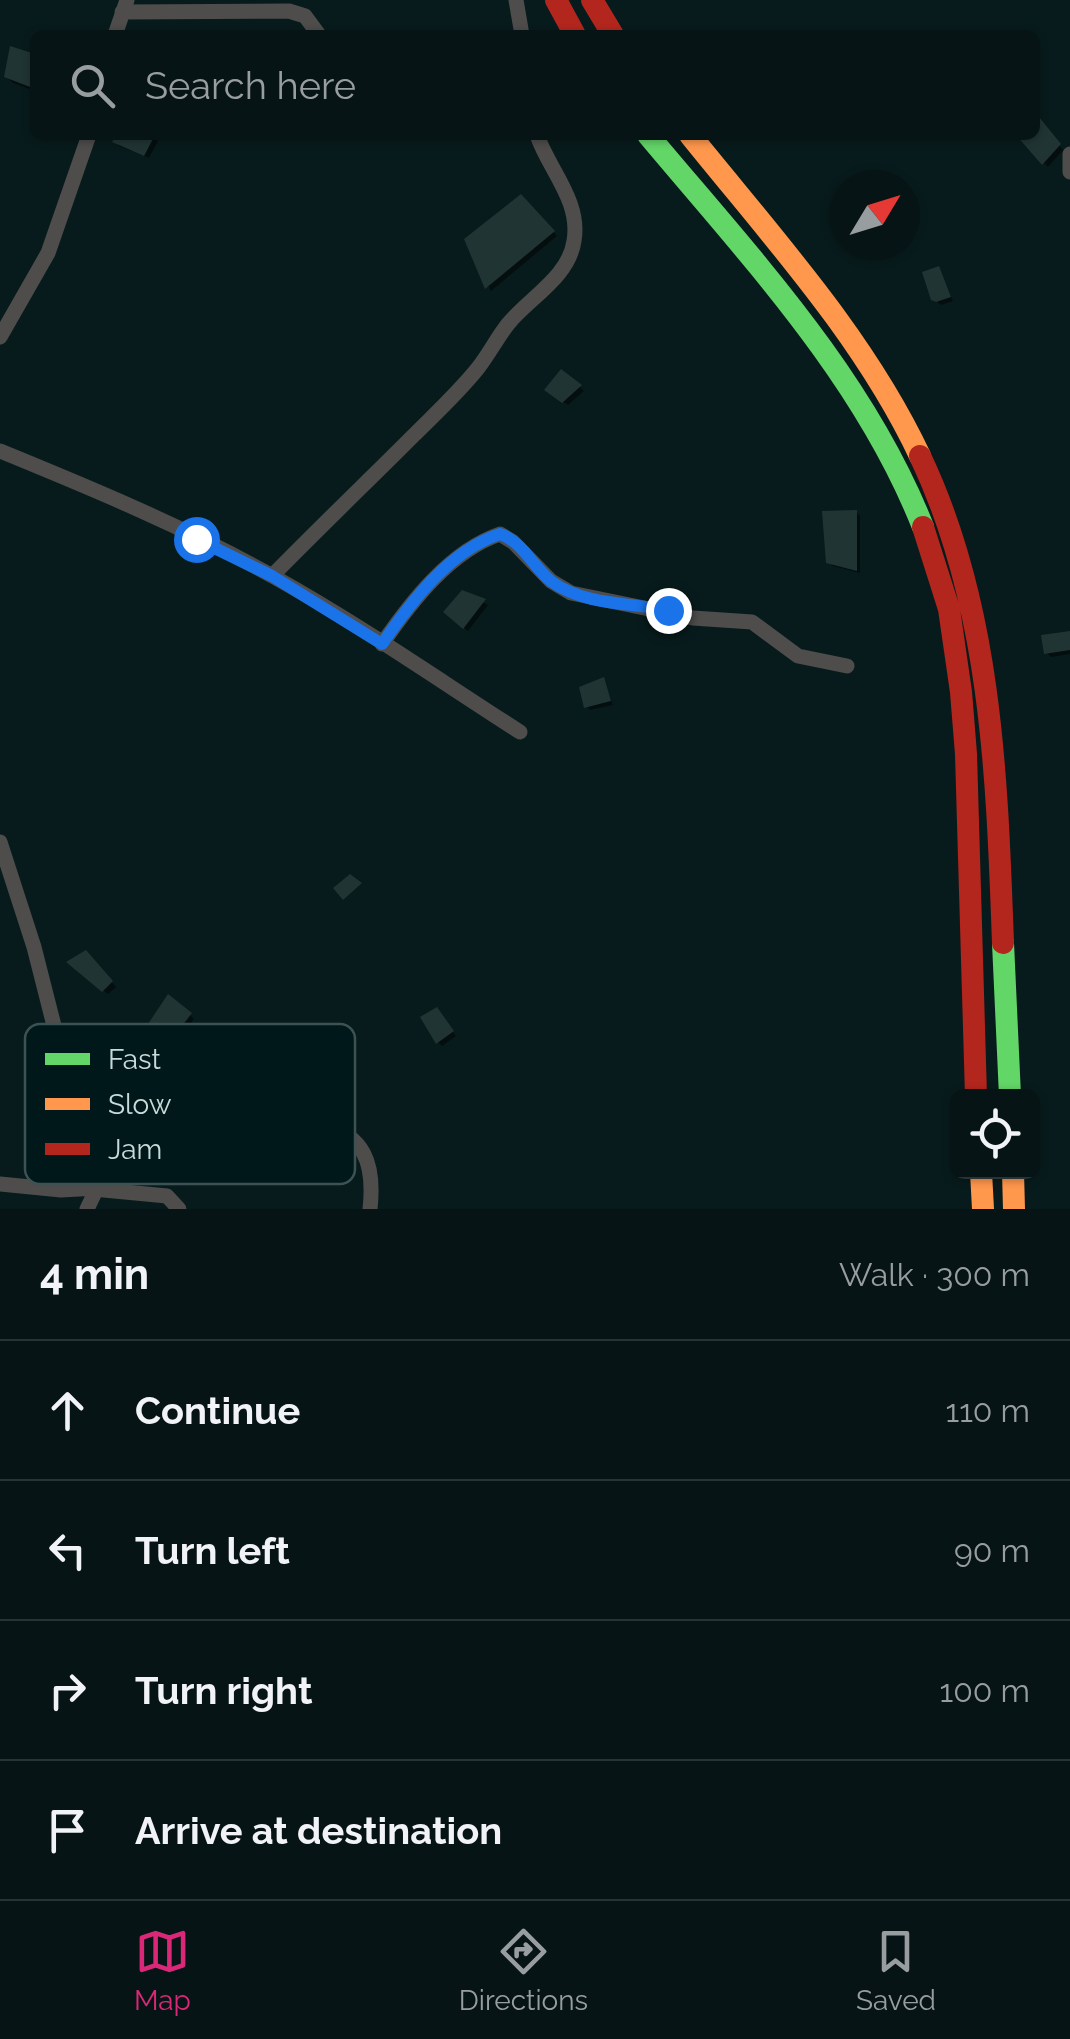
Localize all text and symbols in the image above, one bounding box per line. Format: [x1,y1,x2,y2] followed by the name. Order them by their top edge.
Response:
[30,30,1040,140] search box
[65,58,120,113] icon: search
[145,63,356,108] text: Search here
[830,170,920,260] north arrow
[174,517,220,563] route start
[646,588,692,634] route end
[25,1024,355,1184] legend
[108,1043,161,1076] text: Fast
[108,1088,172,1121] text: Slow
[950,1089,1040,1179] map controls
[950,1089,1040,1179] button: locate
[108,1133,162,1166] text: Jam
[40,1250,149,1299] text: 4 min
[839,1256,1030,1293] text: Walk · 300 m
[40,1383,95,1438] icon: ahead
[135,1388,300,1433] text: Continue
[945,1392,1030,1429] text: 110 m
[40,1523,95,1578] icon: left
[135,1528,290,1573] text: Turn left
[954,1532,1030,1569] text: 90 m
[40,1663,95,1718] icon: right
[135,1668,312,1713] text: Turn right
[940,1672,1030,1709] text: 100 m
[40,1803,95,1858] icon: arrive
[135,1808,502,1853] text: Arrive at destination
[134,1924,191,2017] tab: Map
[459,1924,588,2017] tab: Directions
[856,1924,936,2017] tab: Saved

